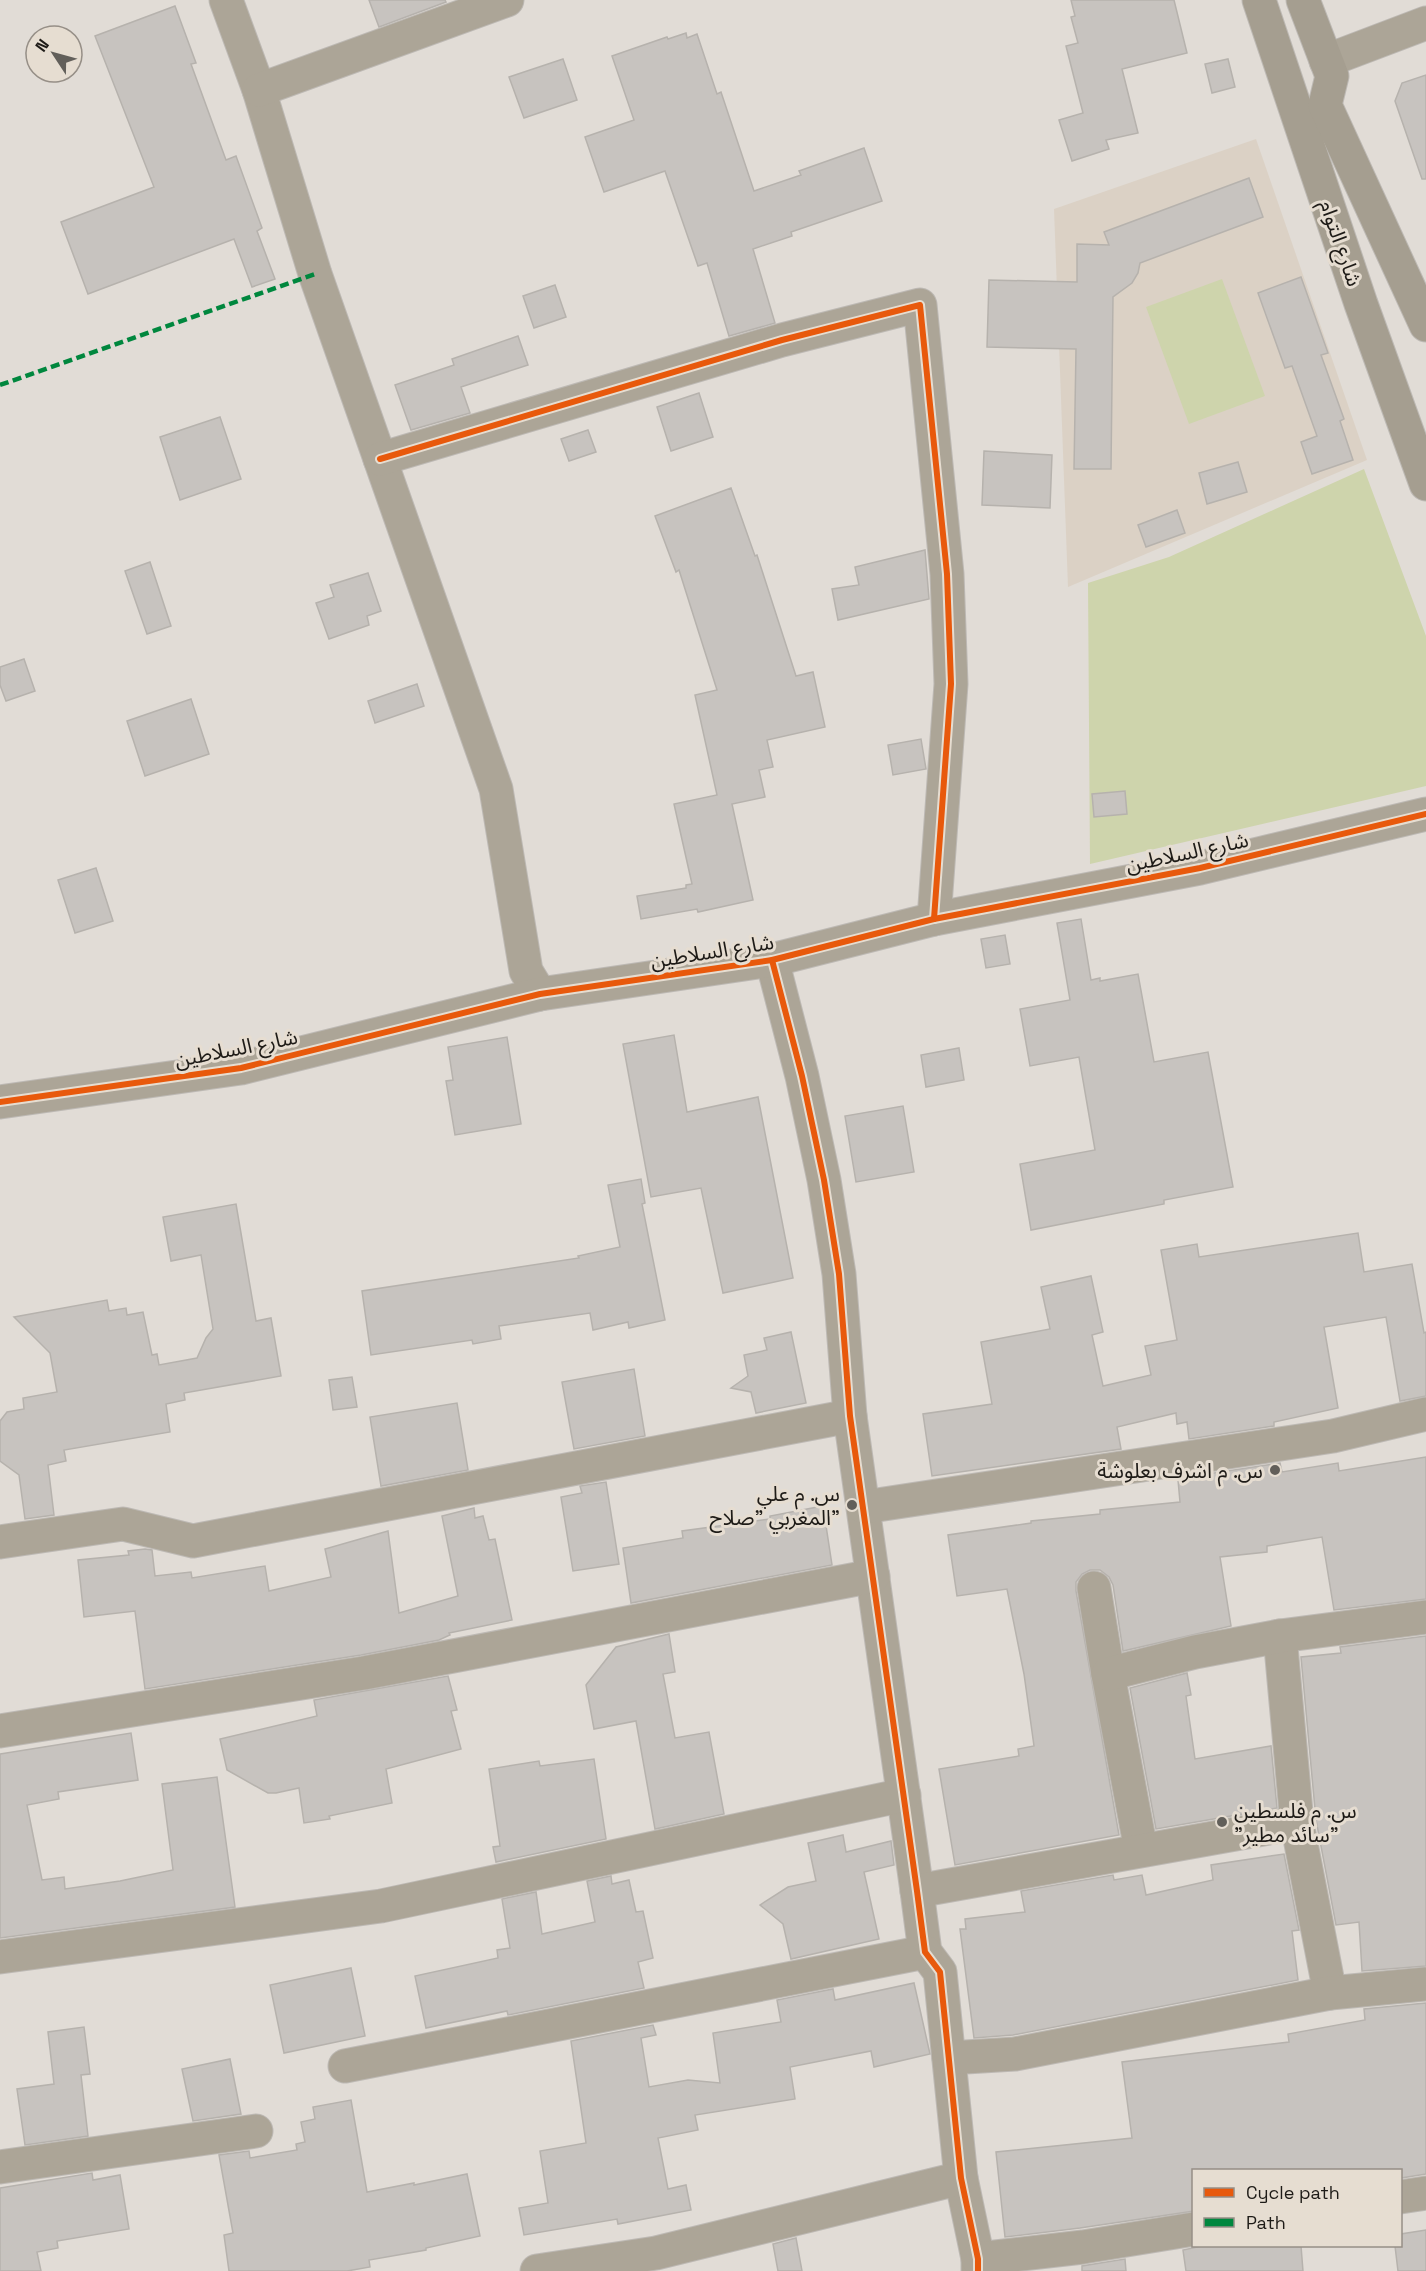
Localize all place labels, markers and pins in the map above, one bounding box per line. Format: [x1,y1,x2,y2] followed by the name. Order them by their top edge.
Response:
[1097,1457,1263,1487] place label: س. م اشرف بعلوشة
[1268,1463,1282,1477] marker: س. م اشرف بعلوشة
[709,1480,840,1533] place label: س. م علي المغربي "صلاح"
[845,1498,859,1512] marker: س. م علي المغربي "صلاح"
[1234,1797,1357,1848] place label: س. م فلسطين "سائد مطير"
[1215,1815,1229,1829] marker: س. م فلسطين "سائد مطير"

